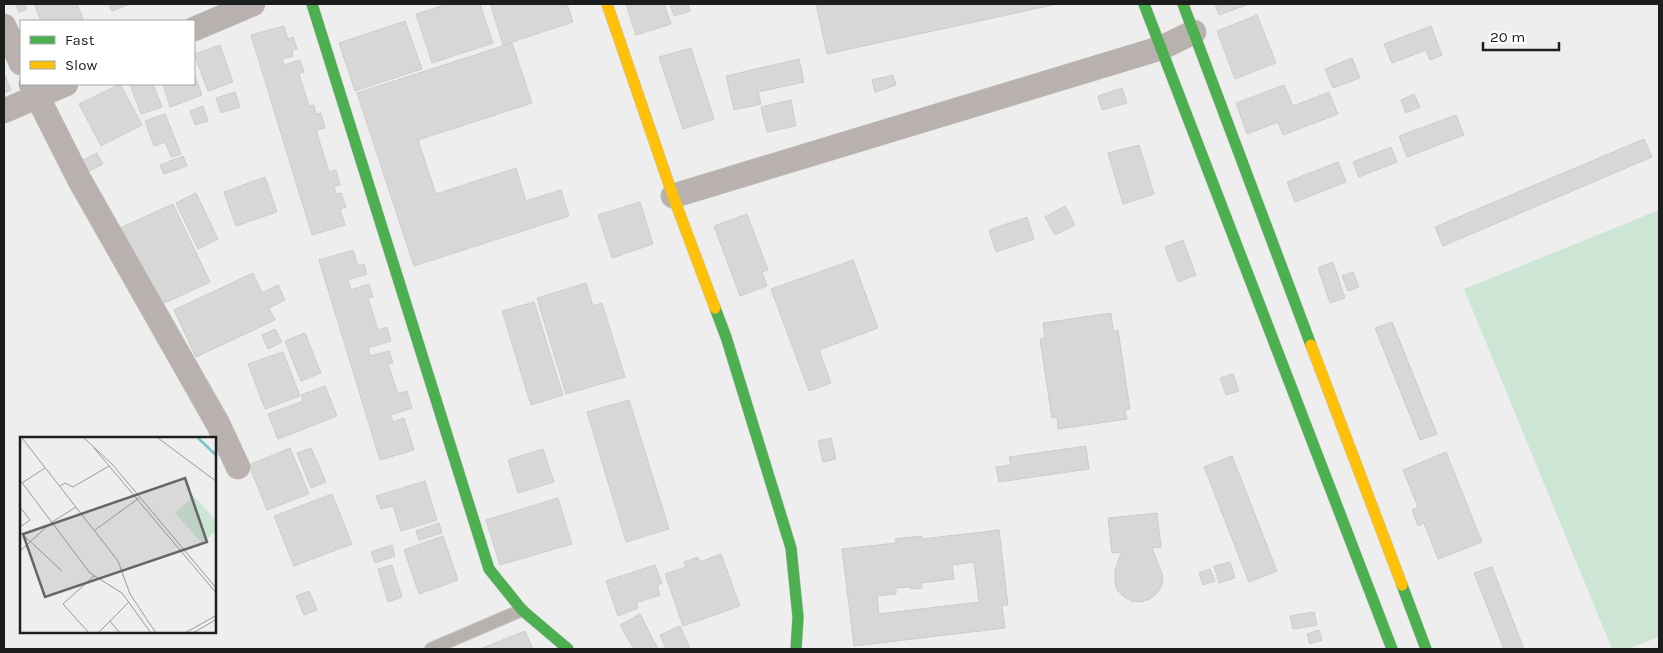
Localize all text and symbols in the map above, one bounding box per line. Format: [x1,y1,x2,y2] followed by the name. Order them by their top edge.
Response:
[20,20,195,85] legend
[1483,20,1559,52] scale bar
[1490,28,1525,46] text: 20 m
[65,31,95,49] text: Fast
[65,56,97,74] text: Slow
[20,437,216,633] inset map

